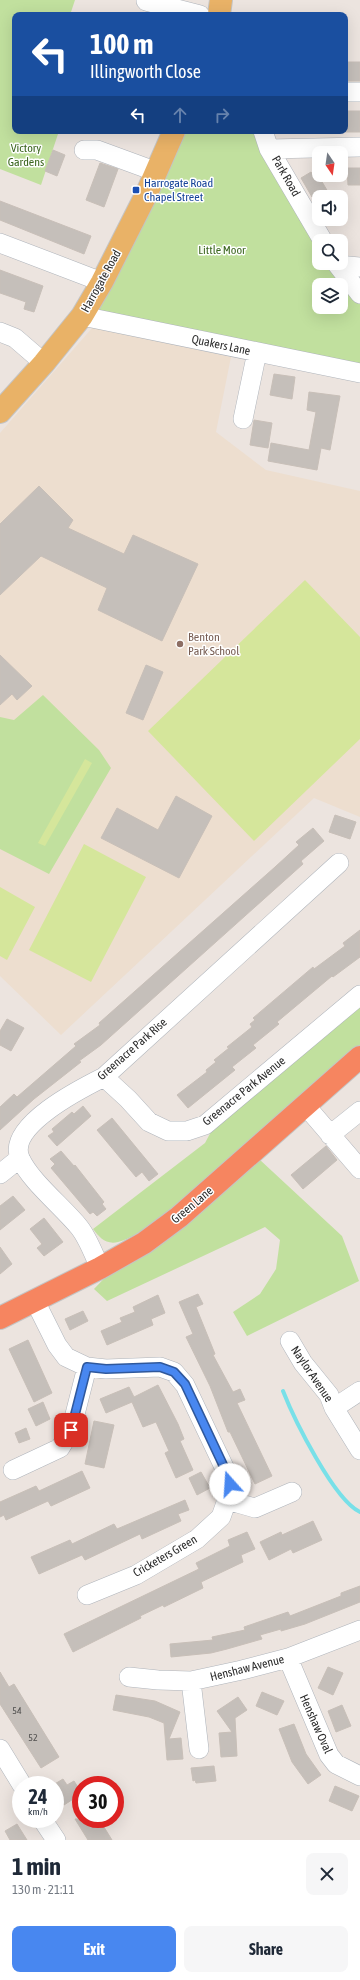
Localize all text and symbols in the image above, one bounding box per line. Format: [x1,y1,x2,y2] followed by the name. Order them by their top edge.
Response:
[24,28,76,80] icon: left
[90,28,153,60] text: 100 m
[90,61,201,82] text: Illingworth Close
[127,104,149,126] icon: left
[169,104,191,126] icon: ahead
[211,104,233,126] icon: right
[8,141,44,169] park label: Victory Gardens
[312,146,348,182] north arrow
[312,146,348,314] map controls
[269,153,303,199] street label: Park Road
[144,176,213,204] place label: Harrogate Road Chapel Street
[131,185,141,195] marker: Harrogate Road Chapel Street
[312,190,348,226] button: sound
[312,234,348,270] button: search
[198,243,246,257] park label: Little Moor
[78,247,124,315] street label: Harrogate Road
[312,278,348,314] button: layers
[190,332,252,358] street label: Quakers Lane
[188,630,240,658] place label: Benton Park School
[175,639,185,649] marker: Benton Park School
[94,1015,170,1083] street label: Greenacre Park Rise
[200,1053,288,1129] street label: Greenacre Park Avenue
[168,1184,216,1226] street label: Green Lane
[288,1343,336,1405] street label: Naylor Avenue
[54,1413,88,1447] pin
[60,1419,82,1441] icon: arrive
[209,1463,251,1505] position arrow
[131,1532,199,1580] street label: Cricketers Green
[208,1652,286,1684] street label: Henshaw Avenue
[297,1692,336,1756] street label: Henshaw Oval
[12,1705,22,1716] house number: 54
[28,1732,38,1743] house number: 52
[72,1776,124,1828] speed limit sign: 30
[29,1785,47,1808] text: 24
[28,1806,48,1817] text: km/h
[12,1853,61,1880] text: 1 min
[306,1853,348,1895] button: close
[12,1882,75,1897] text: 130 m · 21:11
[12,1926,176,1972] button: Exit
[184,1926,348,1972] button: Share

